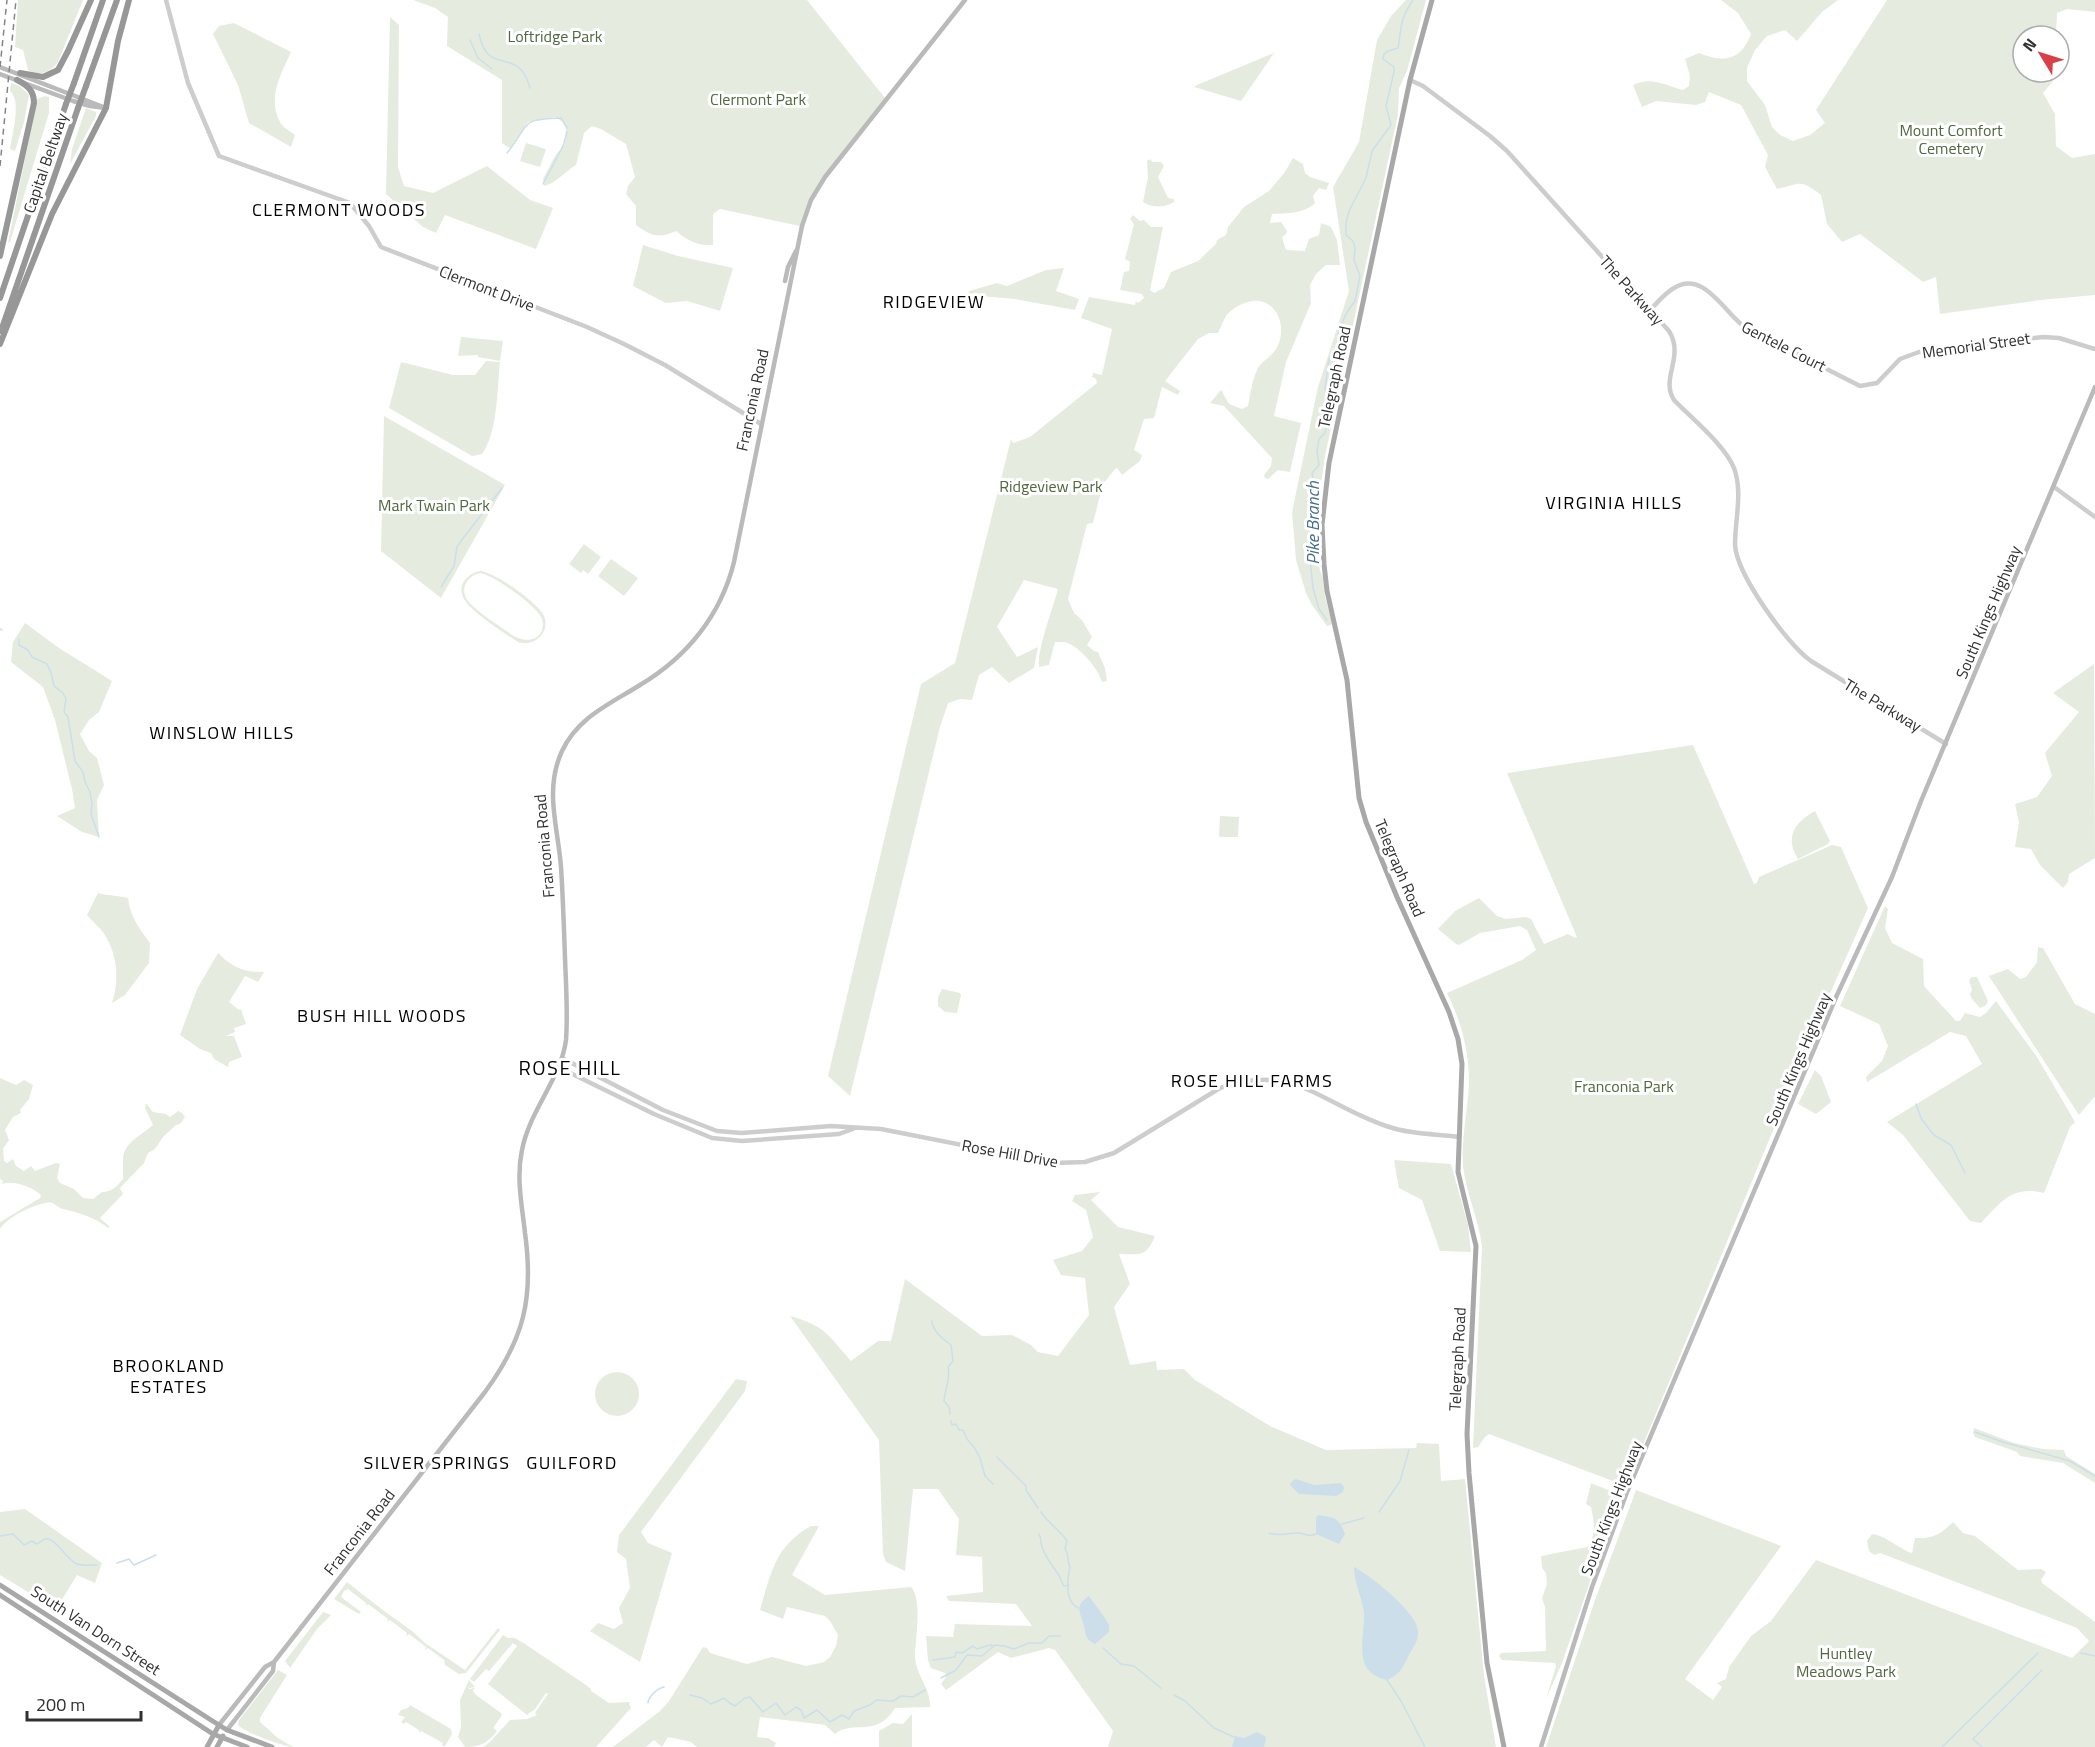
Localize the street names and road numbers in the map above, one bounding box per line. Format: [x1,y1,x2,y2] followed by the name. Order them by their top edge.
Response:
[17,109,73,216] street label: Capital Beltway
[1594,250,1670,331] street label: The Parkway
[436,259,538,317] street label: Clermont Drive
[1738,314,1831,378] street label: Gentele Court
[1311,324,1357,430] street label: Telegraph Road
[1920,325,2032,364] street label: Memorial Street
[729,347,775,453] street label: Franconia Road
[1949,541,2027,682] street label: South Kings Highway
[1840,672,1927,738] street label: The Parkway
[528,793,560,899] street label: Franconia Road
[1369,816,1431,920] street label: Telegraph Road
[1759,988,1837,1129] street label: South Kings Highway
[960,1133,1060,1173] street label: Rose Hill Drive
[1442,1307,1472,1411] street label: Telegraph Road
[1574,1437,1648,1579] street label: South Kings Highway
[318,1484,400,1580] street label: Franconia Road
[27,1579,166,1681] street label: South Van Dorn Street

